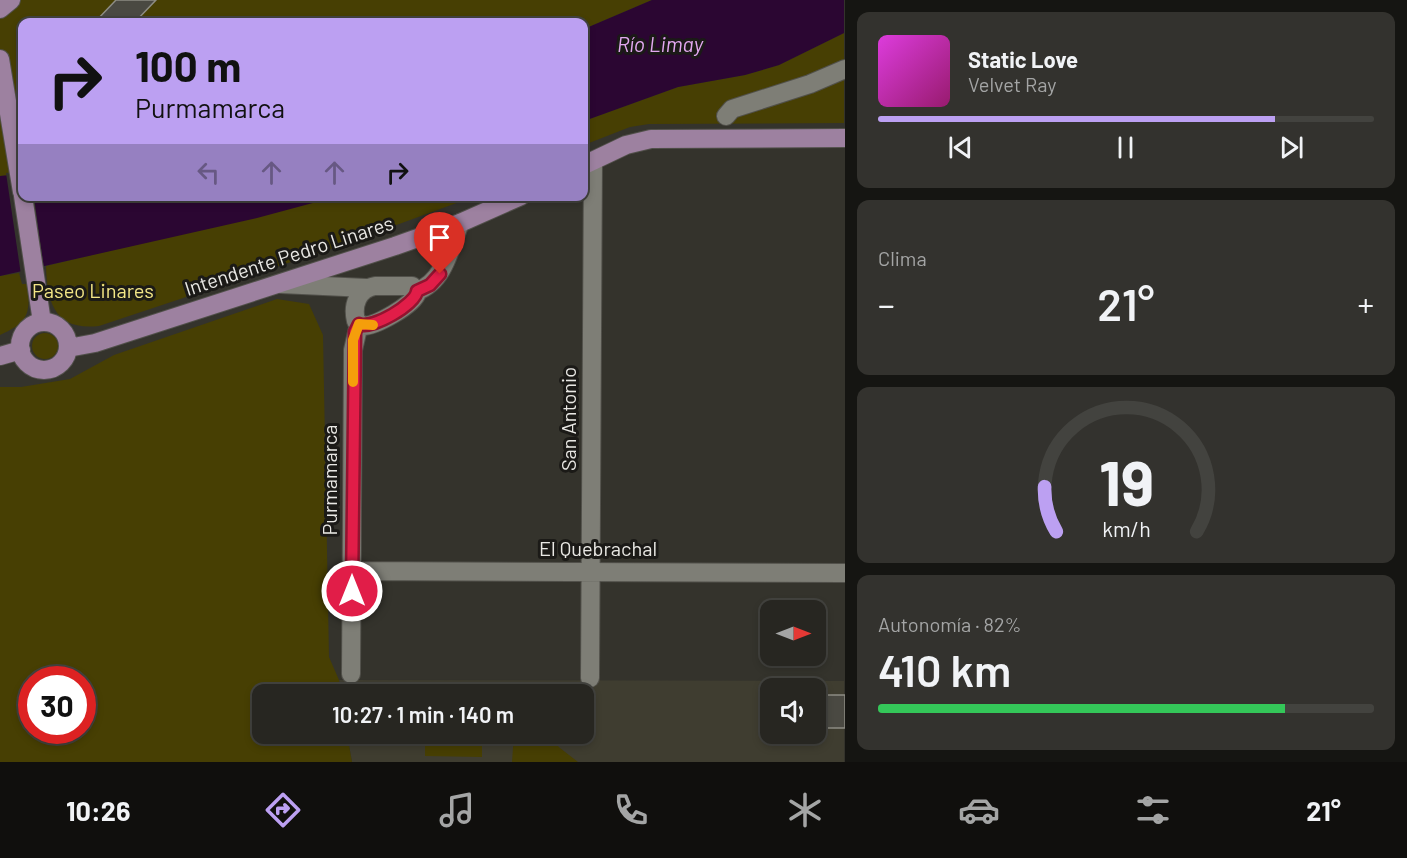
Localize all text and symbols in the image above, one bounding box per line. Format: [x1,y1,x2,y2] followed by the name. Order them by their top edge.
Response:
[617,31,704,56] water label: Río Limay
[135,40,241,90] text: 100 m
[36,42,114,120] icon: right
[968,46,1078,72] text: Static Love
[968,72,1057,96] text: Velvet Ray
[135,91,285,123] text: Purmamarca
[944,131,977,164] icon: previous
[1109,131,1142,164] icon: pause
[1275,131,1308,164] icon: next
[192,156,225,189] icon: left
[255,156,288,189] icon: ahead
[318,156,351,189] icon: ahead
[381,156,414,189] icon: right
[181,210,396,300] street label: Intendente Pedro Linares
[414,212,465,274] pin
[423,221,456,254] icon: arrive
[878,246,927,270] text: Clima
[1097,276,1155,330] text: 21°
[32,278,154,302] park label: Paseo Linares
[878,284,895,324] text: −
[1357,284,1374,324] text: +
[556,367,580,471] street label: San Antonio
[317,424,341,536] street label: Purmamarca
[1098,444,1154,518] text: 19
[1102,516,1150,541] text: km/h
[539,536,657,560] street label: El Quebrachal
[320,559,384,623] position arrow
[760,600,826,666] north arrow
[760,600,826,744] map controls
[878,612,1022,636] text: Autonomía · 82%
[878,642,1011,696] text: 410 km
[18,666,96,744] speed limit sign: 30
[760,678,826,744] button: sound
[332,701,514,727] text: 10:27 · 1 min · 140 m
[262,789,304,831] icon: directions
[436,789,478,831] icon: music
[610,789,652,831] icon: phone
[784,789,826,831] icon: climate
[958,789,1000,831] icon: car
[1132,789,1174,831] icon: filters
[66,794,130,826] text: 10:26
[1306,794,1341,826] text: 21°

